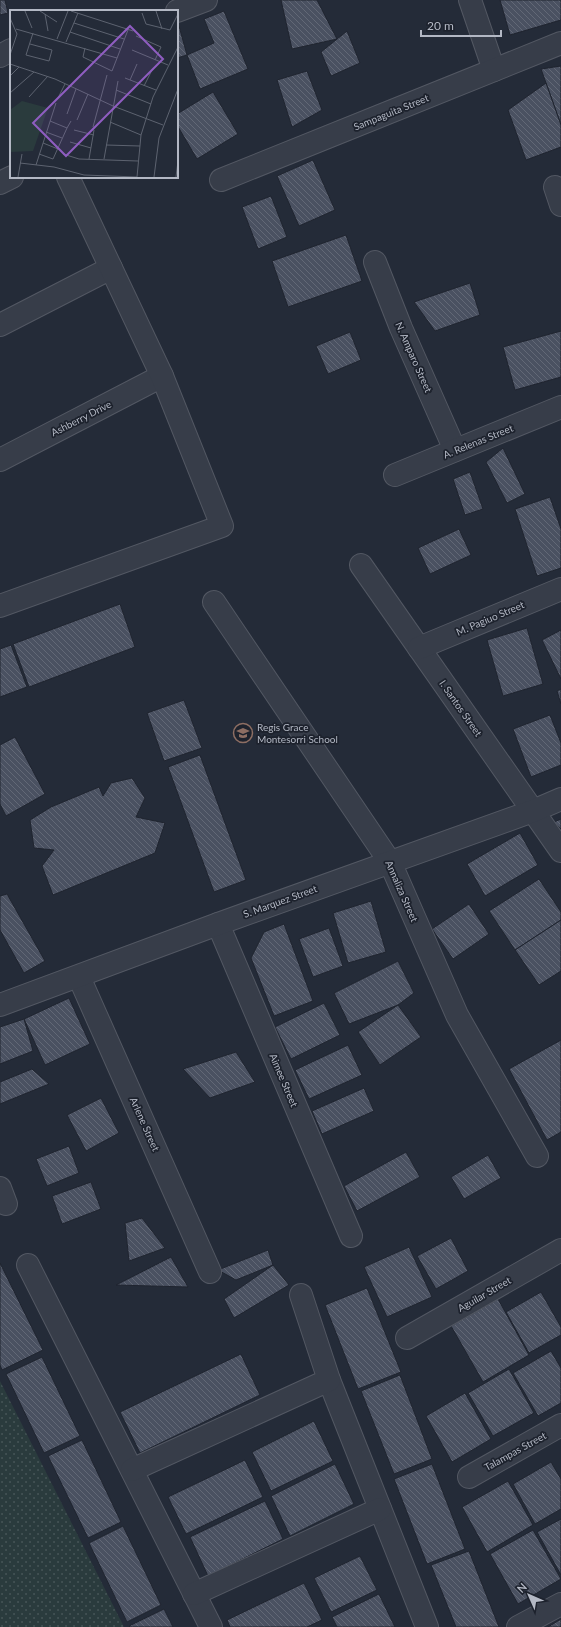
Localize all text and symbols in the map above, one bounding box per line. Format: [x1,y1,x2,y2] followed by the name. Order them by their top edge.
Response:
[10,10,178,178] inset map
[421,12,501,38] scale bar
[427,18,454,33] text: 20 m
[352,91,431,133] street label: Sampaguita Street
[393,320,435,394] street label: N. Amparo Street
[49,398,113,438] street label: Ashberry Drive
[441,421,515,460] street label: A. Relenas Street
[454,598,526,638] street label: M. Pagiuo Street
[437,678,485,739] street label: I. Santos Street
[257,721,338,745] place label: Regis Grace Montesorri School
[232,722,254,744] school or university icon: Regis Grace Montesorri School
[383,858,421,924] street label: Annaliza Street
[241,882,319,920] street label: S. Marquez Street
[267,1052,301,1109] street label: Aimee Street
[128,1095,162,1153] street label: Arlene Street
[455,1274,513,1314] street label: Aguilar Street
[482,1429,548,1473] street label: Talampas Street
[509,1575,549,1615] north arrow
[514,1580,529,1595] text: N

